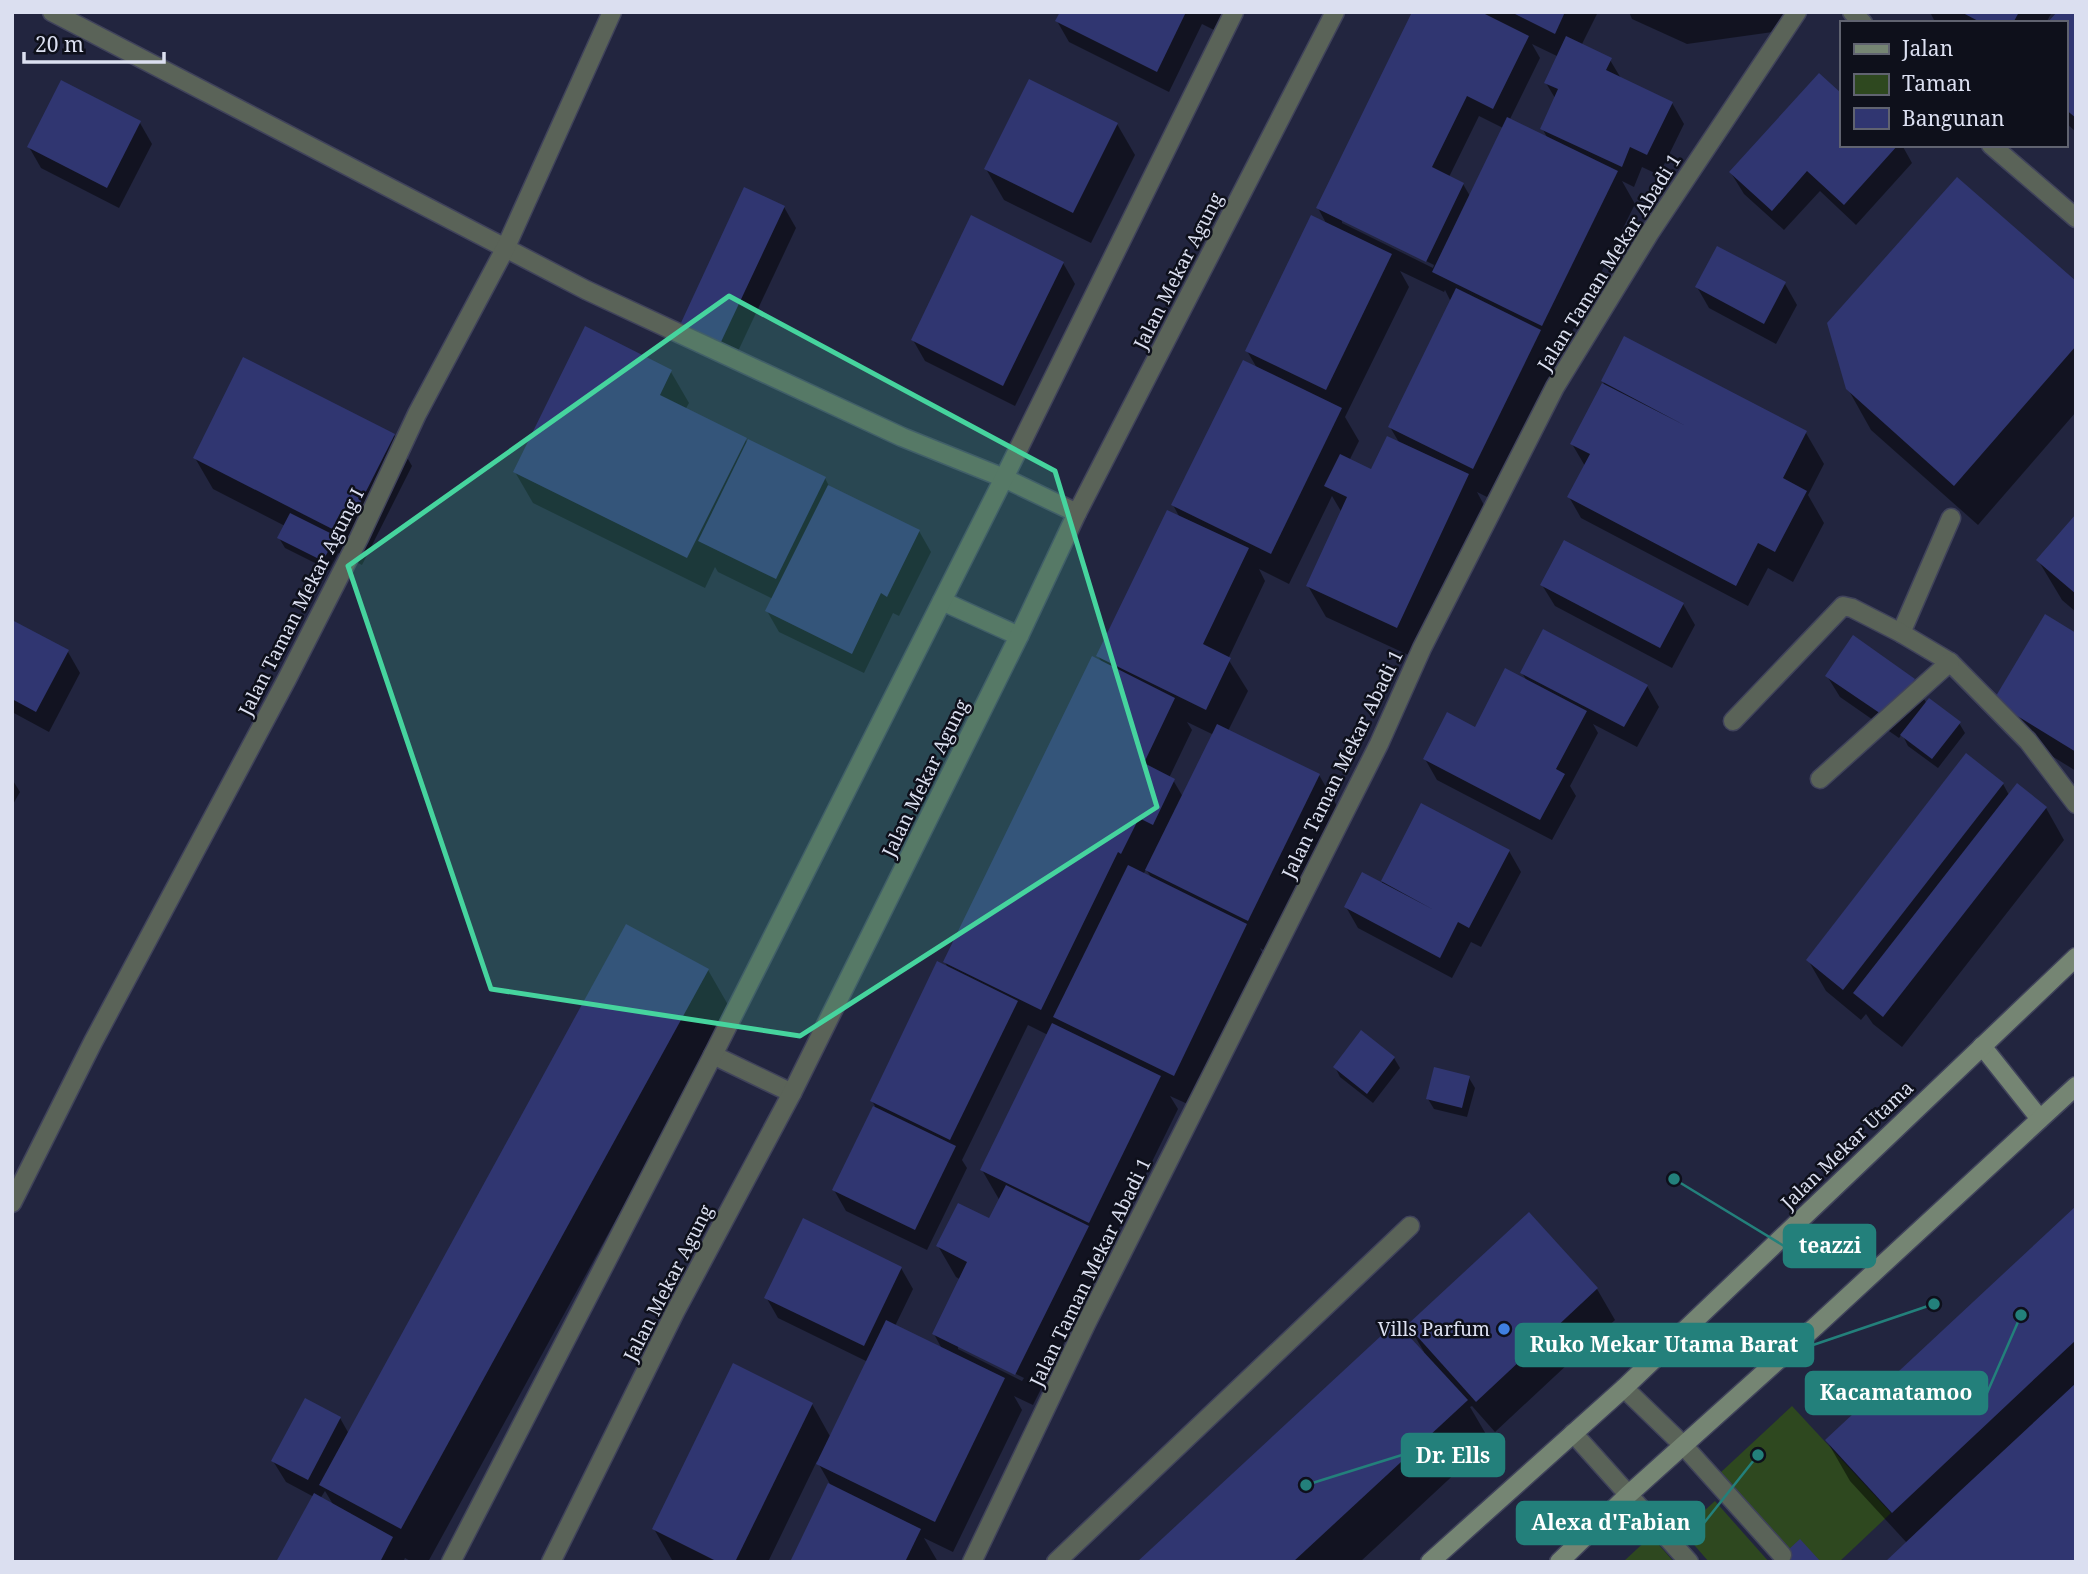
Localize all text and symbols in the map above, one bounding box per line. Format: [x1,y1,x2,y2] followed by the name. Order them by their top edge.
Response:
[24,21,164,65] scale bar
[1840,21,2067,147] legend
[35,30,84,58] text: 20 m
[1901,34,1953,62] text: Jalan
[1902,69,1971,97] text: Taman
[1902,104,2005,132] text: Bangunan
[1531,148,1687,376] street label: Jalan Taman Mekar Abadi 1
[1127,188,1229,355] street label: Jalan Mekar Agung
[232,484,370,721] street label: Jalan Taman Mekar Agung I
[1275,645,1409,884] street label: Jalan Taman Mekar Abadi 1
[875,695,975,862] street label: Jalan Mekar Agung
[1774,1075,1919,1216] street label: Jalan Mekar Utama
[1023,1153,1157,1392] street label: Jalan Taman Mekar Abadi 1
[617,1200,719,1367] street label: Jalan Mekar Agung
[1784,1225,1875,1267] callout: teazzi
[1799,1231,1862,1259] text: teazzi
[1378,1316,1490,1342] place label: Vills Parfum
[1496,1321,1512,1337] marker: Vills Parfum
[1516,1324,1813,1366] callout: Ruko Mekar Utama Barat
[1530,1330,1799,1358] text: Ruko Mekar Utama Barat
[1806,1372,1987,1414] callout: Kacamatamoo
[1820,1378,1972,1406] text: Kacamatamoo
[1402,1434,1504,1476] callout: Dr. Ells
[1416,1441,1490,1469] text: Dr. Ells
[1517,1502,1704,1544] callout: Alexa d'Fabian
[1532,1508,1691,1536] text: Alexa d'Fabian

